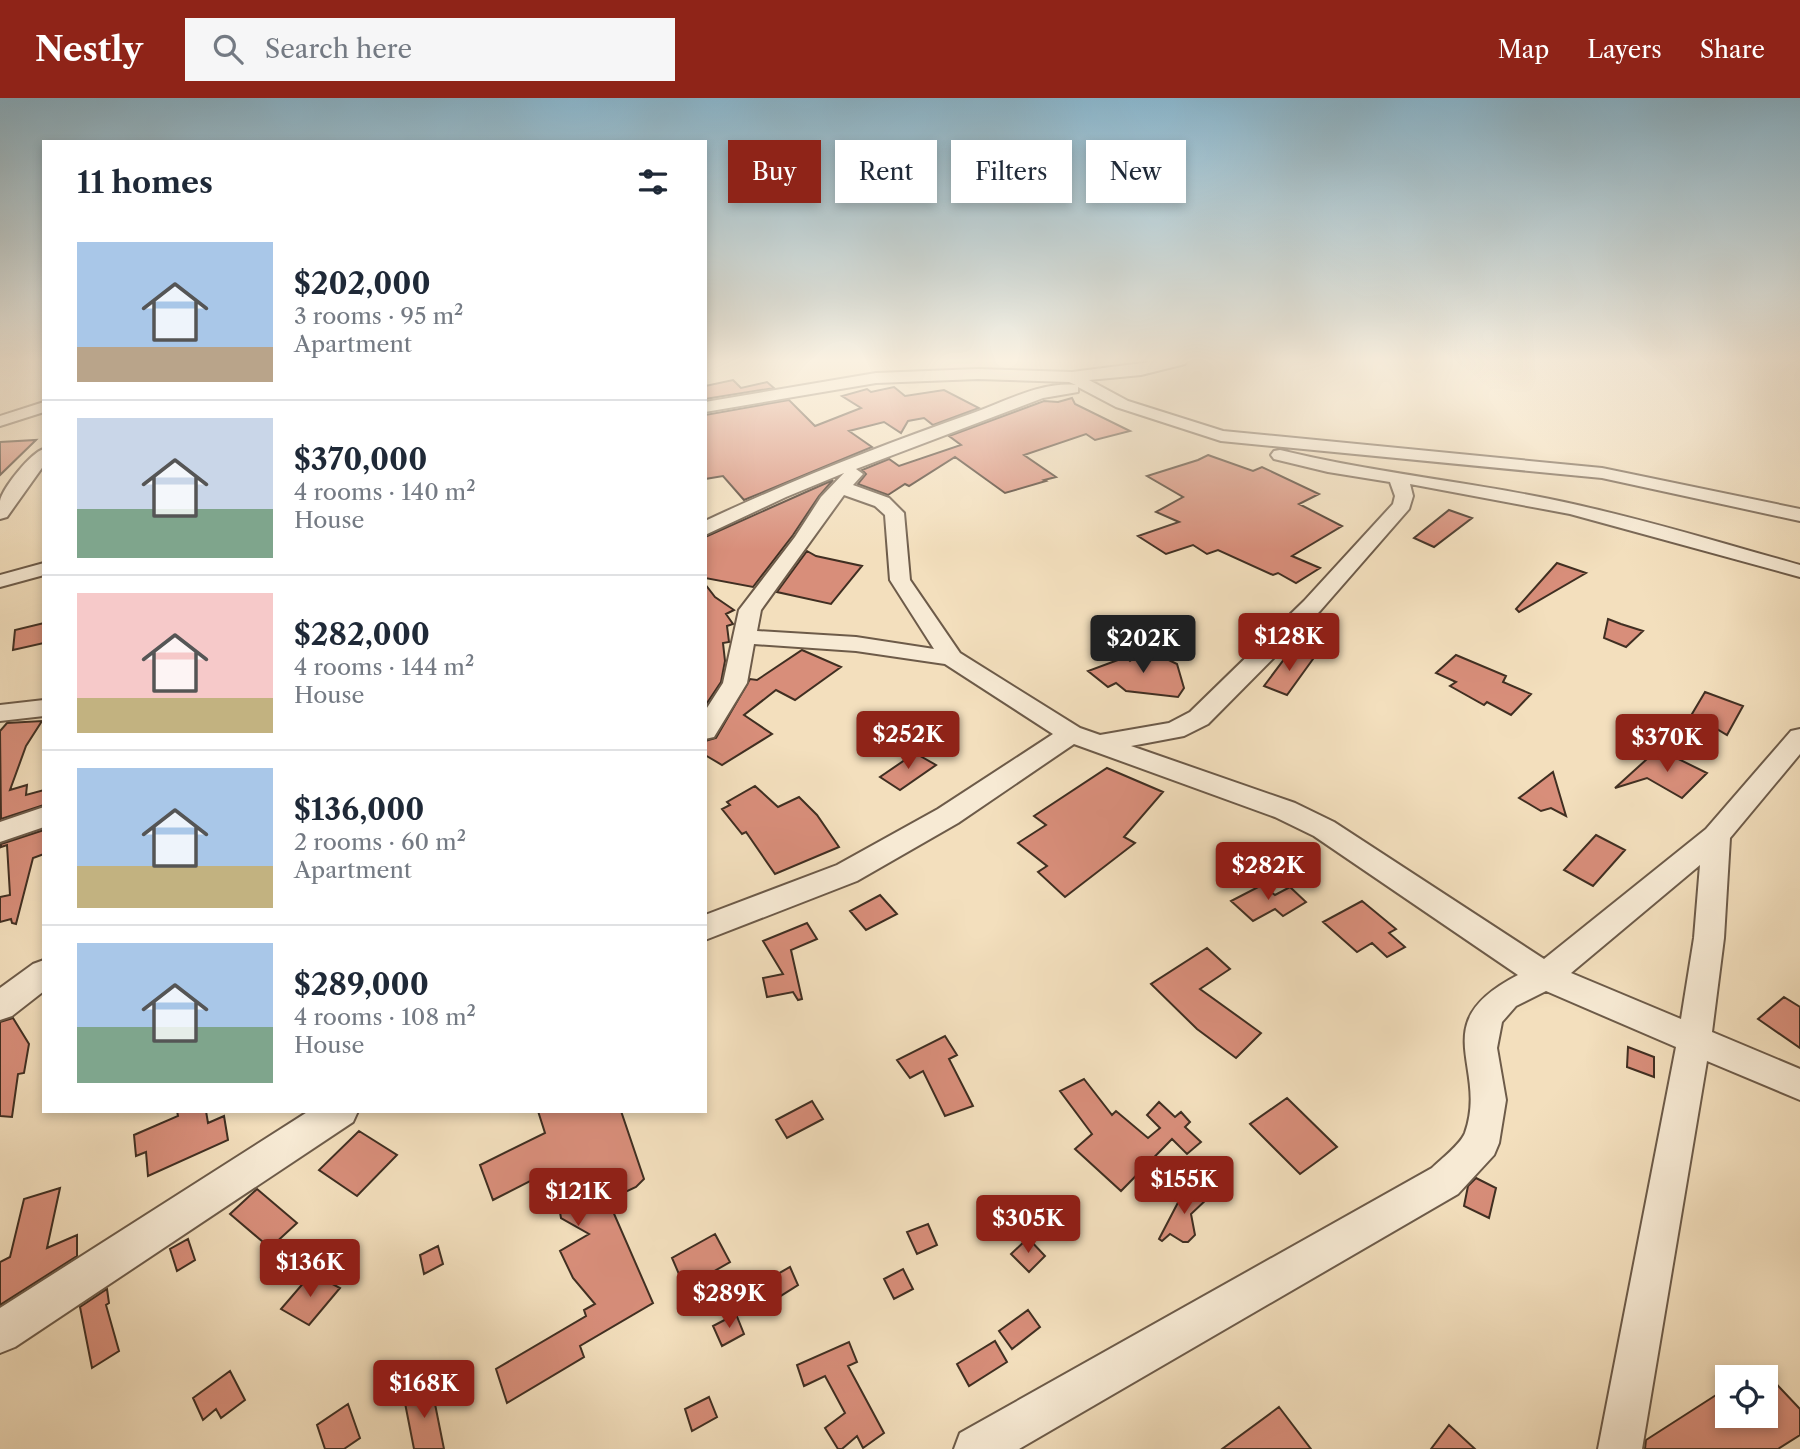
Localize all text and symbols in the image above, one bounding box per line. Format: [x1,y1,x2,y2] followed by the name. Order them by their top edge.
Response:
[185,18,675,81] search box
[35,29,143,70] text: Nestly
[209,30,247,68] icon: search
[265,33,412,65] text: Search here
[1498,35,1549,64] text: Map
[1587,35,1662,64] text: Layers
[1700,35,1765,64] text: Share
[728,140,821,203] chip: Buy
[835,140,937,203] chip: Rent
[951,140,1072,203] chip: Filters
[1086,140,1186,203] chip: New
[634,163,672,201] icon: filters
[77,164,213,201] text: 11 homes
[294,265,431,302] text: $202,000
[133,270,217,354] icon: home
[294,302,463,330] text: 3 rooms · 95 m²
[294,330,412,358] text: Apartment
[294,441,427,478] text: $370,000
[133,446,217,530] icon: home
[294,478,476,506] text: 4 rooms · 140 m²
[294,506,364,534] text: House
[1240,614,1338,673] pin: $128K
[294,616,430,653] text: $282,000
[1094,616,1192,675] pin: $202K
[133,621,217,705] icon: home
[1254,622,1324,650] text: $128K
[1106,624,1180,652] text: $202K
[294,653,474,681] text: 4 rooms · 144 m²
[294,681,364,709] text: House
[859,712,957,771] pin: $252K
[1618,714,1716,774] pin: $370K
[872,720,944,748] text: $252K
[1632,723,1702,751] text: $370K
[294,791,424,828] text: $136,000
[133,796,217,880] icon: home
[294,828,466,856] text: 2 rooms · 60 m²
[1219,842,1317,902] pin: $282K
[1232,851,1304,879] text: $282K
[294,856,412,884] text: Apartment
[294,966,429,1003] text: $289,000
[133,971,217,1055] icon: home
[294,1003,476,1031] text: 4 rooms · 108 m²
[294,1031,364,1059] text: House
[1135,1156,1233,1216] pin: $155K
[1151,1165,1217,1193] text: $155K
[529,1168,627,1228] pin: $121K
[545,1177,611,1205] text: $121K
[979,1196,1077,1255] pin: $305K
[992,1204,1064,1232] text: $305K
[261,1240,359,1299] pin: $136K
[276,1248,344,1276] text: $136K
[680,1270,778,1330] pin: $289K
[693,1279,765,1307] text: $289K
[375,1360,473,1420] pin: $168K
[1715,1365,1778,1428] map controls
[1715,1365,1778,1428] button: locate
[389,1369,459,1397] text: $168K

